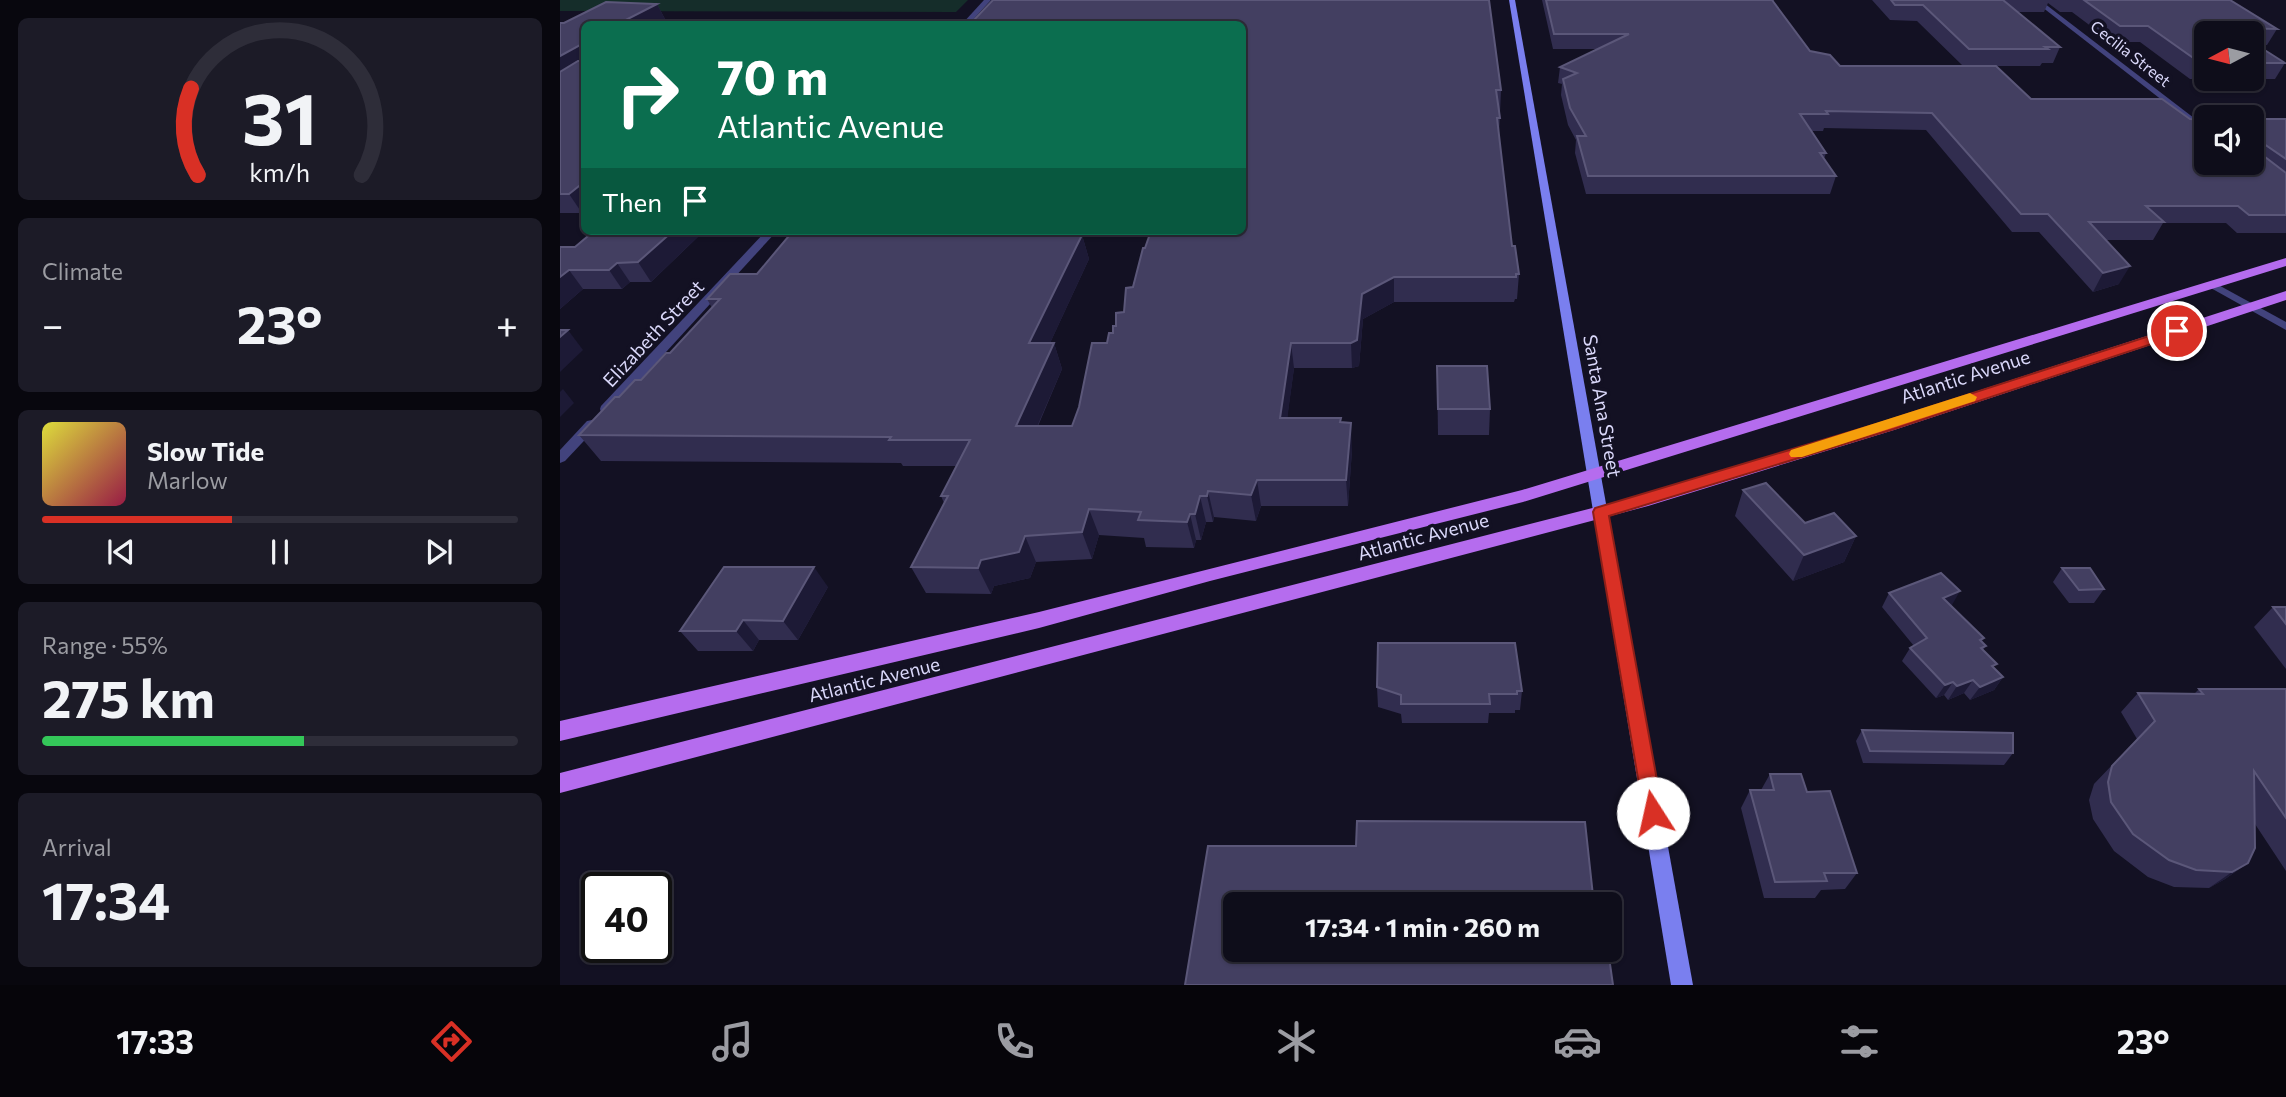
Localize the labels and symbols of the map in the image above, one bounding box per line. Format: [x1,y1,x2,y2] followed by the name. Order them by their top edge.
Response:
[2087,16,2175,90] street label: Cecilia Street
[2194,21,2264,91] north arrow
[598,275,708,391] street label: Elizabeth Street
[2147,301,2207,361] pin
[1579,333,1627,479] street label: Santa Ana Street
[1897,344,2033,408] street label: Atlantic Avenue
[1355,507,1491,565] street label: Atlantic Avenue
[806,652,942,706] street label: Atlantic Avenue
[1616,776,1690,850] position arrow
[581,872,672,963] speed limit sign: 40

